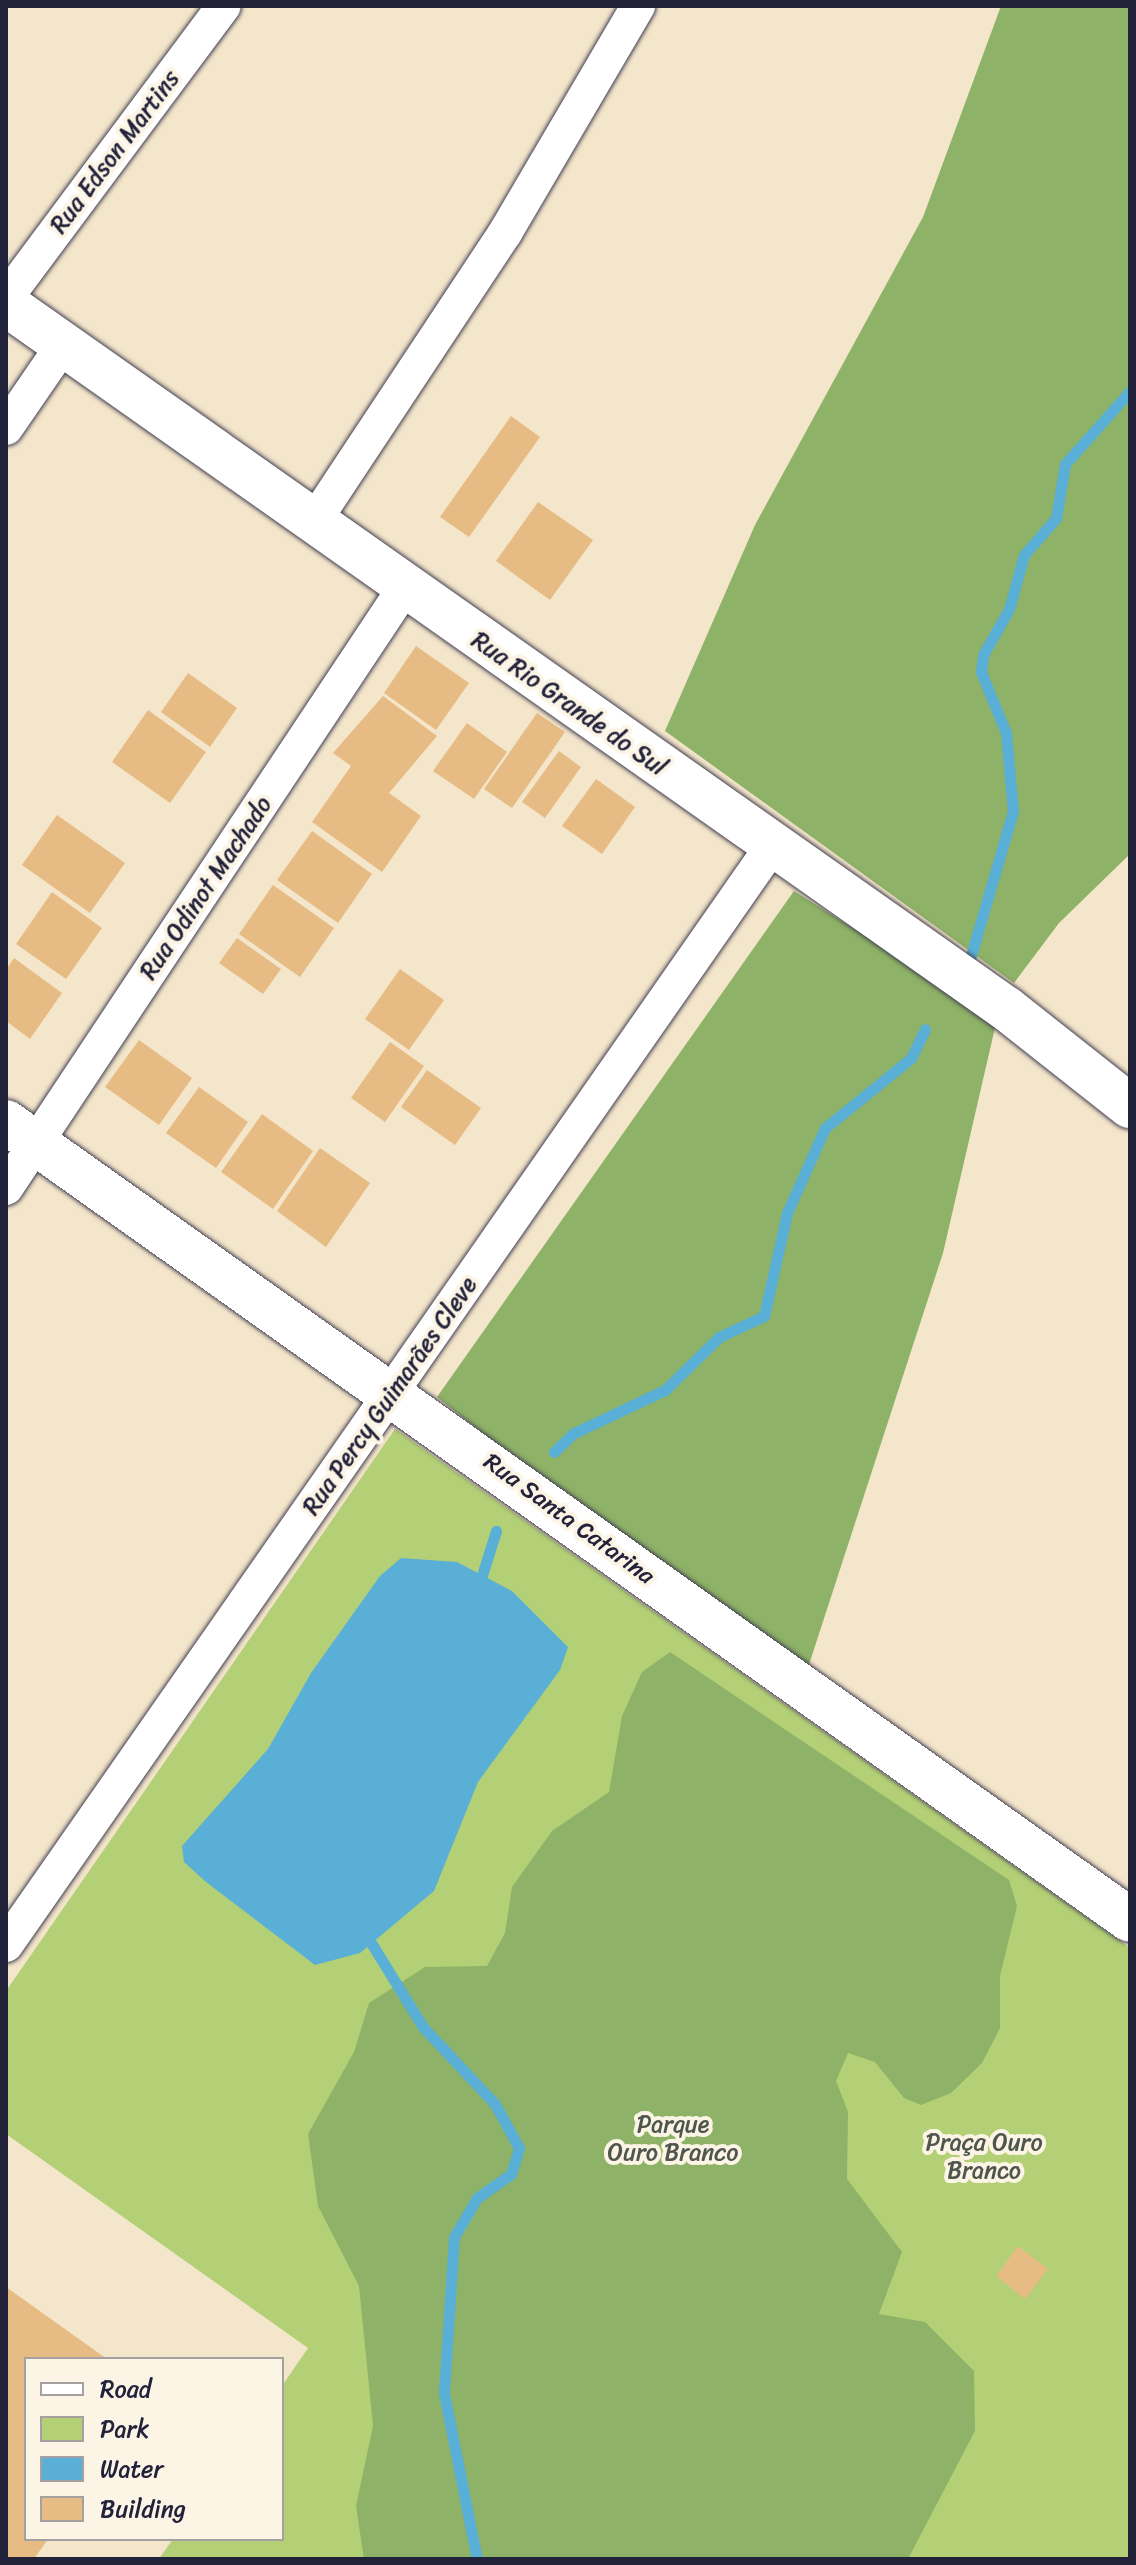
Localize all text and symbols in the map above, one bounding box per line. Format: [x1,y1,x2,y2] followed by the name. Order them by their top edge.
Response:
[44,65,186,239] street label: Rua Edson Martins
[466,626,672,782] street label: Rua Rio Grande do Sul
[134,791,278,985] street label: Rua Odinot Machado
[296,1271,484,1521] street label: Rua Percy Guimarães Cleve
[477,1447,661,1591] street label: Rua Santa Catarina
[608,2111,738,2167] park label: Parque Ouro Branco
[925,2129,1043,2185] park label: Praça Ouro Branco
[24,2357,284,2541] legend
[100,2368,151,2410] text: Road
[100,2408,149,2450] text: Park
[100,2448,163,2490] text: Water
[100,2488,186,2530] text: Building

